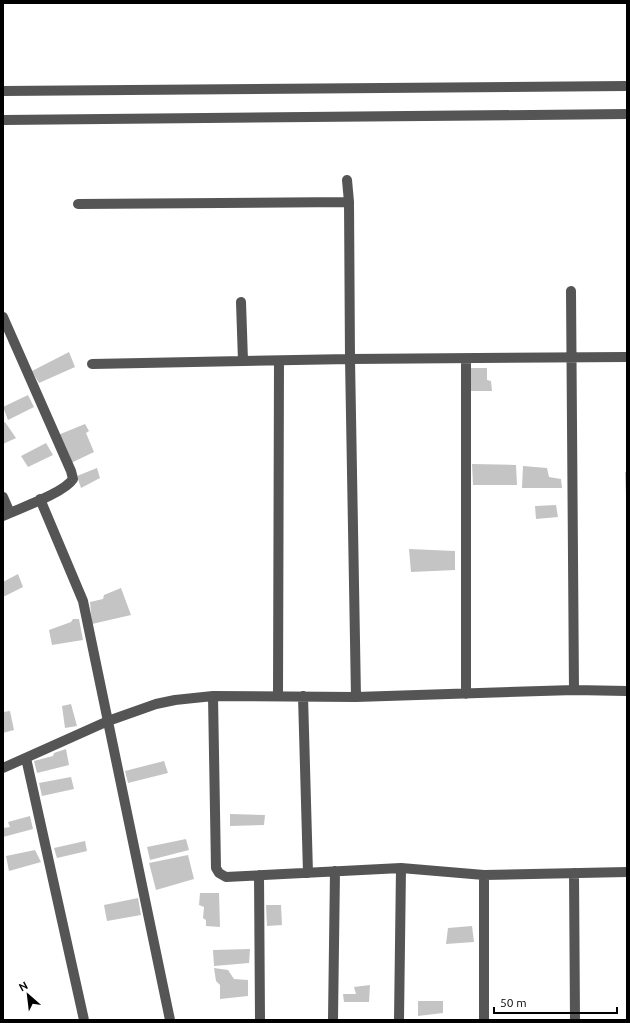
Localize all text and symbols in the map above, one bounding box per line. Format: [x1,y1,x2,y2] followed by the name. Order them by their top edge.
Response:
[8,975,48,1015] north arrow
[17,979,30,993] text: N
[494,989,617,1015] scale bar
[500,996,527,1009] text: 50 m

